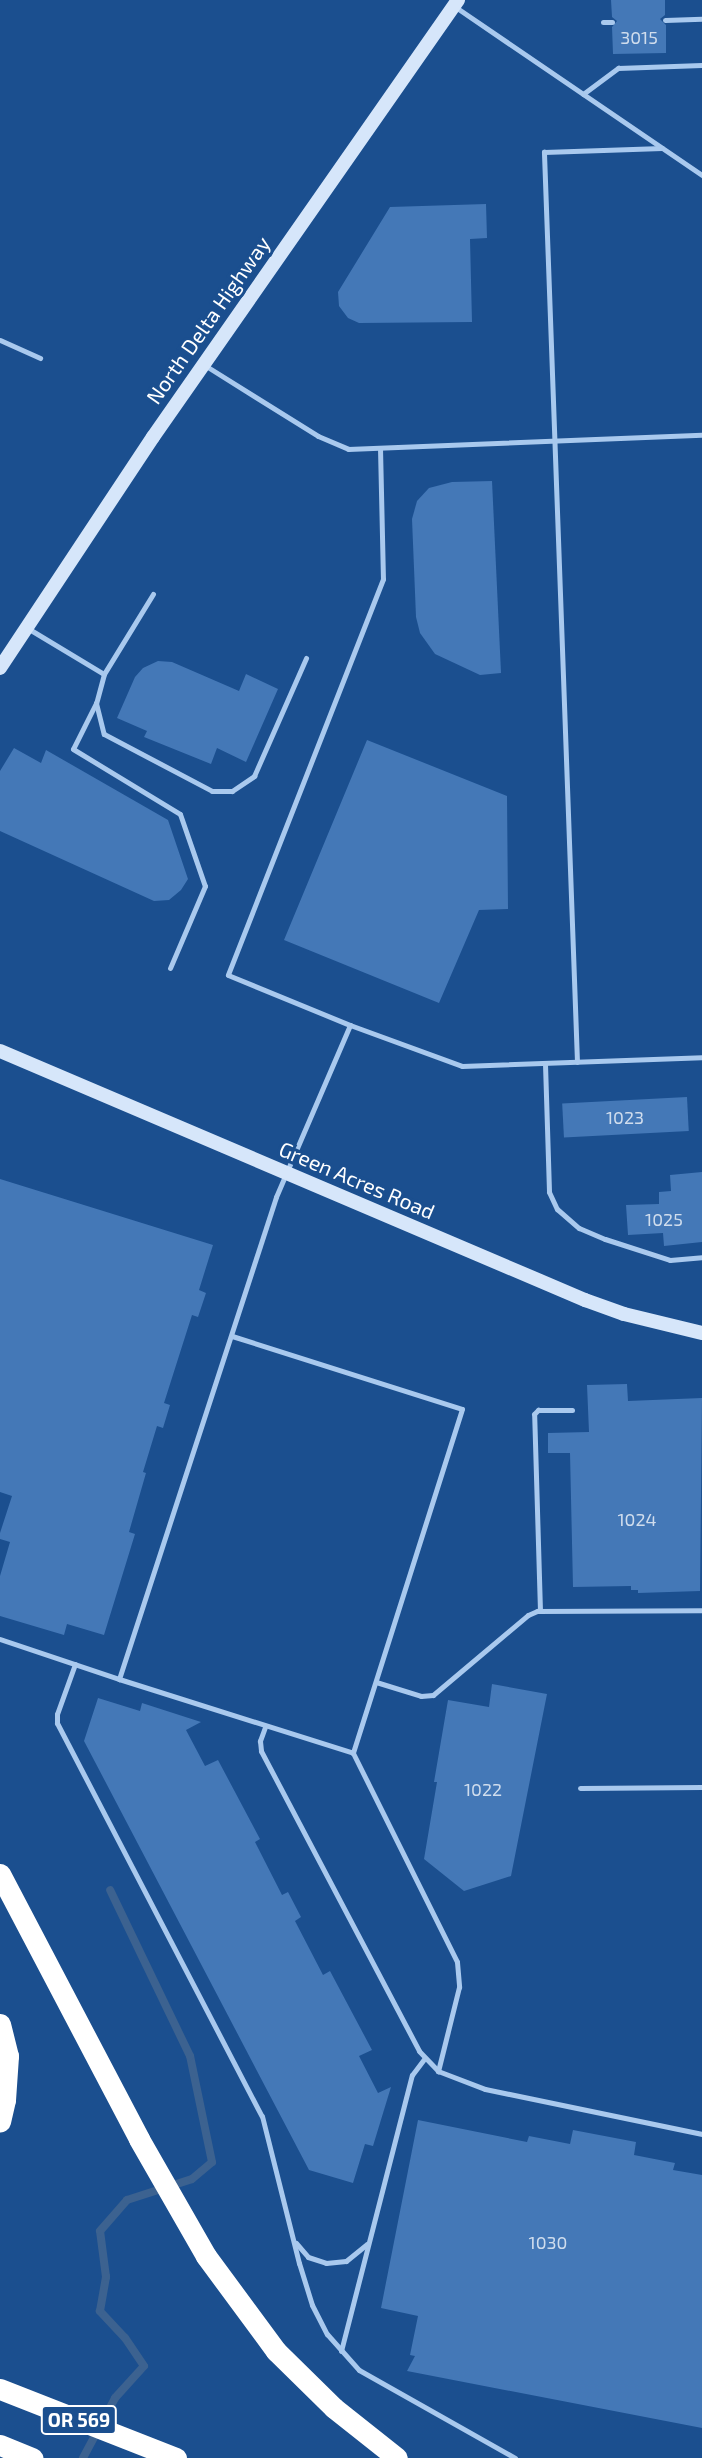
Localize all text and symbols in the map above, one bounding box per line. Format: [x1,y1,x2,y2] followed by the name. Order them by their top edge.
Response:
[620,26,658,48] house number: 3015
[141,231,275,409] street label: North Delta Highway
[606,1106,644,1128] house number: 1023
[275,1136,439,1224] street label: Green Acres Road
[645,1208,683,1230] house number: 1025
[617,1508,657,1530] house number: 1024
[464,1778,502,1800] house number: 1022
[529,2231,567,2253] house number: 1030
[41,2404,118,2436] road number: OR 569

